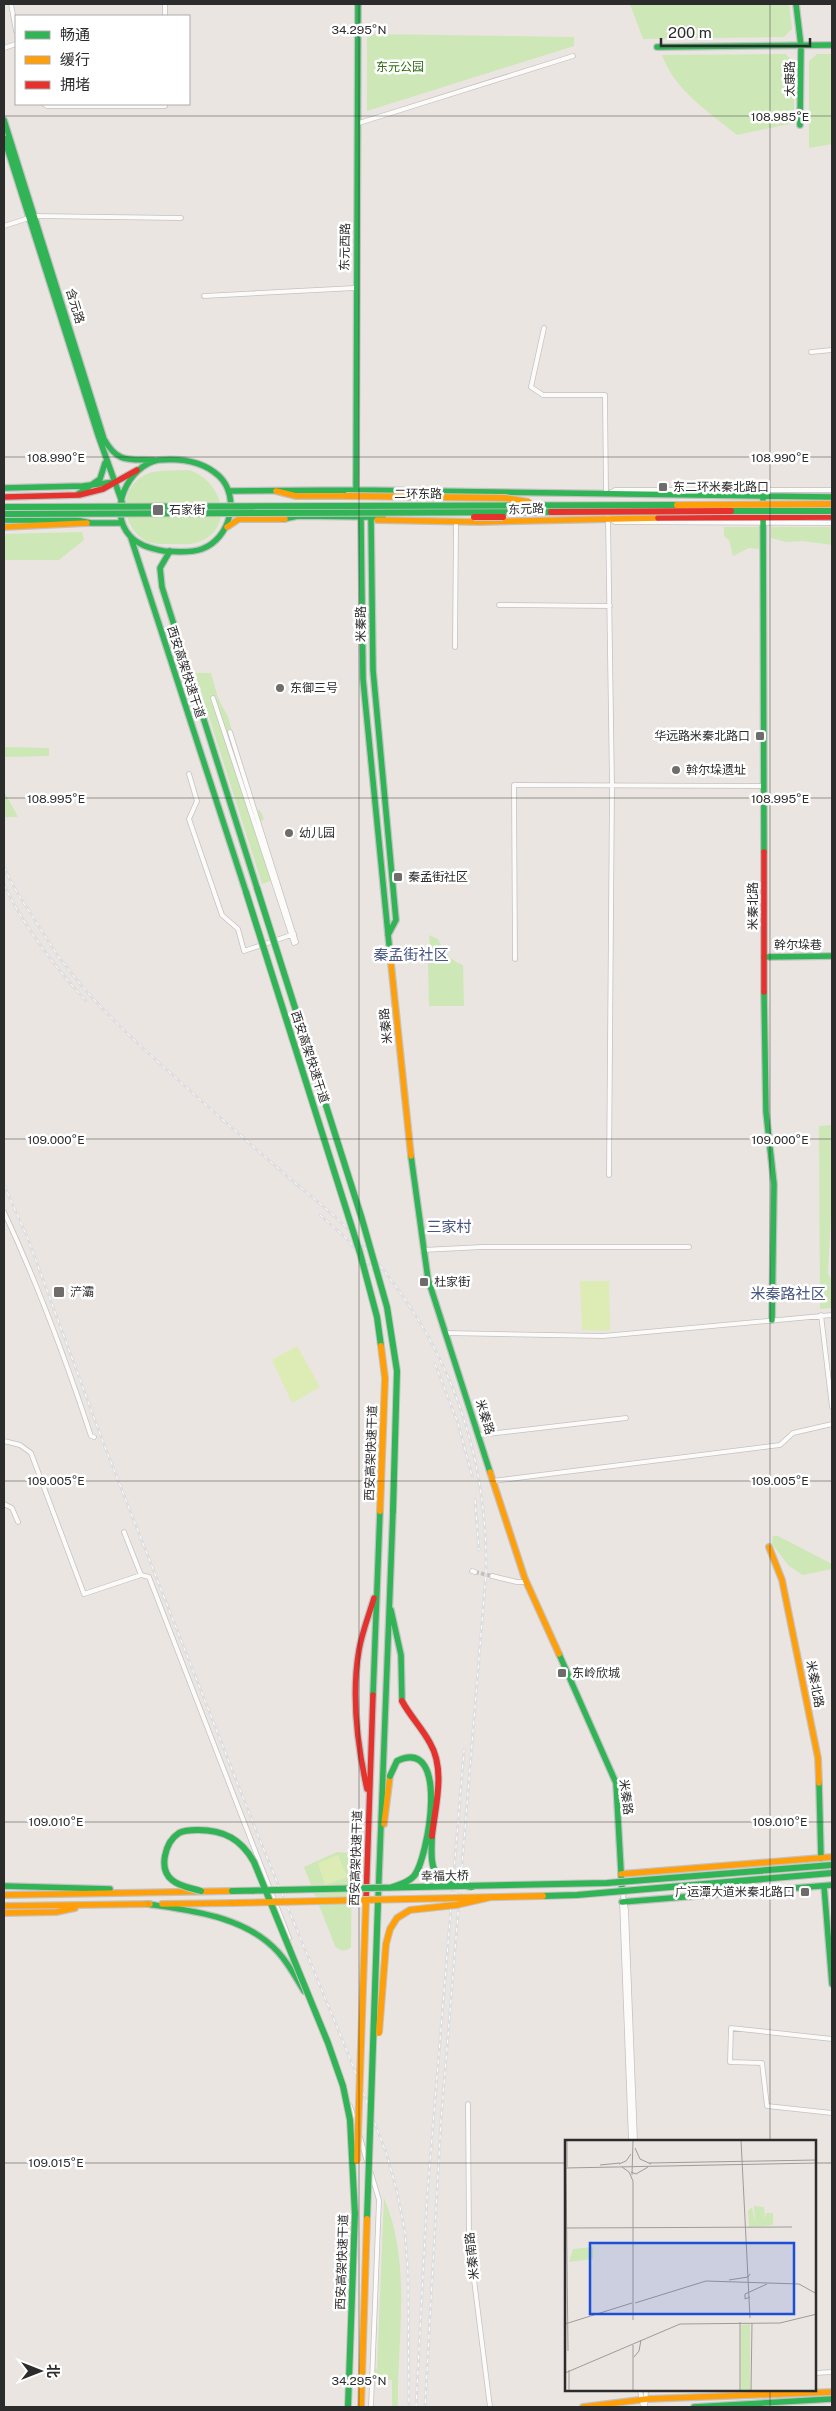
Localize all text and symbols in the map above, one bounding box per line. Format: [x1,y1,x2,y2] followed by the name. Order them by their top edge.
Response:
[15,15,190,105] legend
[661,15,810,47] scale bar
[332,23,386,37] text: 34.295°N
[668,24,712,41] text: 200 m
[60,26,90,43] text: 畅通
[60,51,90,68] text: 缓行
[376,60,424,74] park label: 东元公园
[783,61,797,97] street label: 太康路
[60,76,90,93] text: 拥堵
[751,110,809,124] text: 108.985°E
[338,223,352,271] street label: 东元西路
[63,287,87,325] street label: 含元路
[27,451,85,465] text: 108.990°E
[751,451,809,465] text: 108.990°E
[673,480,769,494] place label: 东二环米秦北路口
[657,481,669,493] marker: 东二环米秦北路口
[394,487,442,501] street label: 二环东路
[508,501,544,517] street label: 东元路
[151,503,165,517] marker: 石家街
[169,503,205,517] place label: 石家街
[354,606,368,642] street label: 米秦路
[165,624,207,720] street label: 西安高架快速干道
[290,681,338,695] place label: 东御三号
[274,682,286,694] marker: 东御三号
[654,729,750,743] place label: 华远路米秦北路口
[754,730,766,742] marker: 华远路米秦北路口
[686,763,746,777] place label: 斡尔垛遗址
[670,764,682,776] marker: 斡尔垛遗址
[27,792,85,806] text: 108.995°E
[751,792,809,806] text: 108.995°E
[299,826,335,840] place label: 幼儿园
[283,827,295,839] marker: 幼儿园
[408,870,468,884] place label: 秦孟街社区
[392,871,404,883] marker: 秦孟街社区
[746,882,760,930] street label: 米秦北路
[774,938,822,952] street label: 幹尔垛巷
[373,946,449,963] district label: 秦孟街社区
[377,1007,395,1045] street label: 米秦路
[289,1009,331,1105] street label: 西安高架快速干道
[27,1133,85,1147] text: 109.000°E
[751,1133,809,1147] text: 109.000°E
[426,1218,472,1235] district label: 三家村
[434,1275,470,1289] place label: 杜家街
[418,1276,430,1288] marker: 杜家街
[52,1285,66,1299] marker: 浐灞
[70,1285,94,1299] place label: 浐灞
[750,1285,826,1302] district label: 米秦路社区
[473,1398,497,1436] street label: 米秦路
[362,1405,380,1501] street label: 西安高架快速干道
[27,1474,85,1488] text: 109.005°E
[751,1474,809,1488] text: 109.005°E
[804,1659,826,1709] street label: 米秦北路
[572,1666,620,1680] place label: 东岭欣城
[556,1667,568,1679] marker: 东岭欣城
[617,1778,635,1816] street label: 米秦路
[347,1810,365,1906] street label: 西安高架快速干道
[29,1815,83,1829] text: 109.010°E
[753,1815,807,1829] text: 109.010°E
[421,1869,469,1883] street label: 幸福大桥
[675,1885,795,1899] place label: 广运潭大道米秦北路口
[799,1886,811,1898] marker: 广运潭大道米秦北路口
[565,2140,816,2391] inset map
[28,2156,84,2170] text: 109.015°E
[333,2214,351,2310] street label: 西安高架快速干道
[463,2231,481,2281] street label: 米秦南路
[15,2346,65,2396] north arrow
[45,2364,61,2378] text: 北
[332,2374,386,2388] text: 34.295°N

